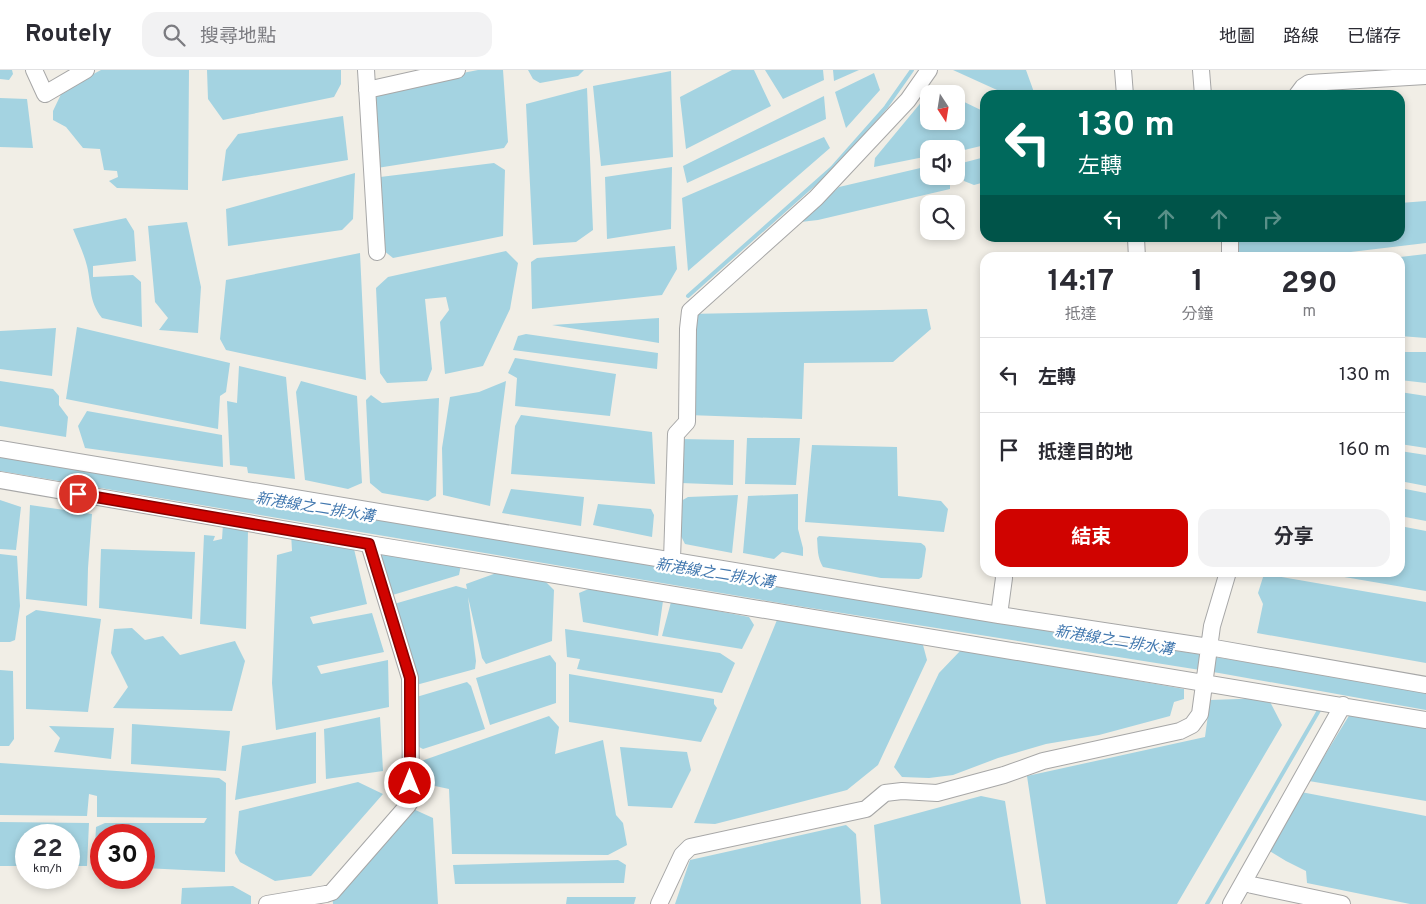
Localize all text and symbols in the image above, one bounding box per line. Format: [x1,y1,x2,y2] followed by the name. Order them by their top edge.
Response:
[142,12,492,57] search box
[25,20,112,50] text: Routely
[160,21,188,49] icon: search
[200,25,276,49] text: 搜尋地點
[1219,26,1255,49] text: 地圖
[1283,26,1319,49] text: 路線
[1347,26,1401,49] text: 已儲存
[920,85,965,130] north arrow
[920,85,965,240] map controls
[1078,104,1175,148] text: 130 m
[995,110,1060,175] icon: left
[920,140,965,185] button: sound
[1078,154,1122,181] text: 左轉
[920,195,965,240] button: search
[1099,205,1127,233] icon: left
[1152,205,1180,233] icon: ahead
[1205,205,1233,233] icon: ahead
[1258,205,1286,233] icon: right
[1047,264,1114,301] text: 14:17
[1191,264,1203,301] text: 1
[1281,266,1338,303] text: 290
[1302,302,1316,322] text: m
[1065,305,1097,325] text: 抵達
[1181,305,1213,325] text: 分鐘
[995,361,1023,389] icon: left
[1339,363,1390,387] text: 130 m
[1038,366,1076,390] text: 左轉
[995,436,1023,464] icon: arrive
[1339,438,1390,462] text: 160 m
[1038,441,1133,465] text: 抵達目的地
[57,473,99,515] pin
[64,480,92,508] icon: arrive
[254,490,377,528] water label: 新港線之二排水溝
[995,509,1188,567] button: 結束
[1198,509,1390,567] button: 分享
[654,556,777,594] water label: 新港線之二排水溝
[1053,623,1176,661] water label: 新港線之二排水溝
[383,756,435,808] position arrow
[90,824,155,889] speed limit sign: 30
[32,834,63,866] text: 22
[33,861,62,877] text: km/h

